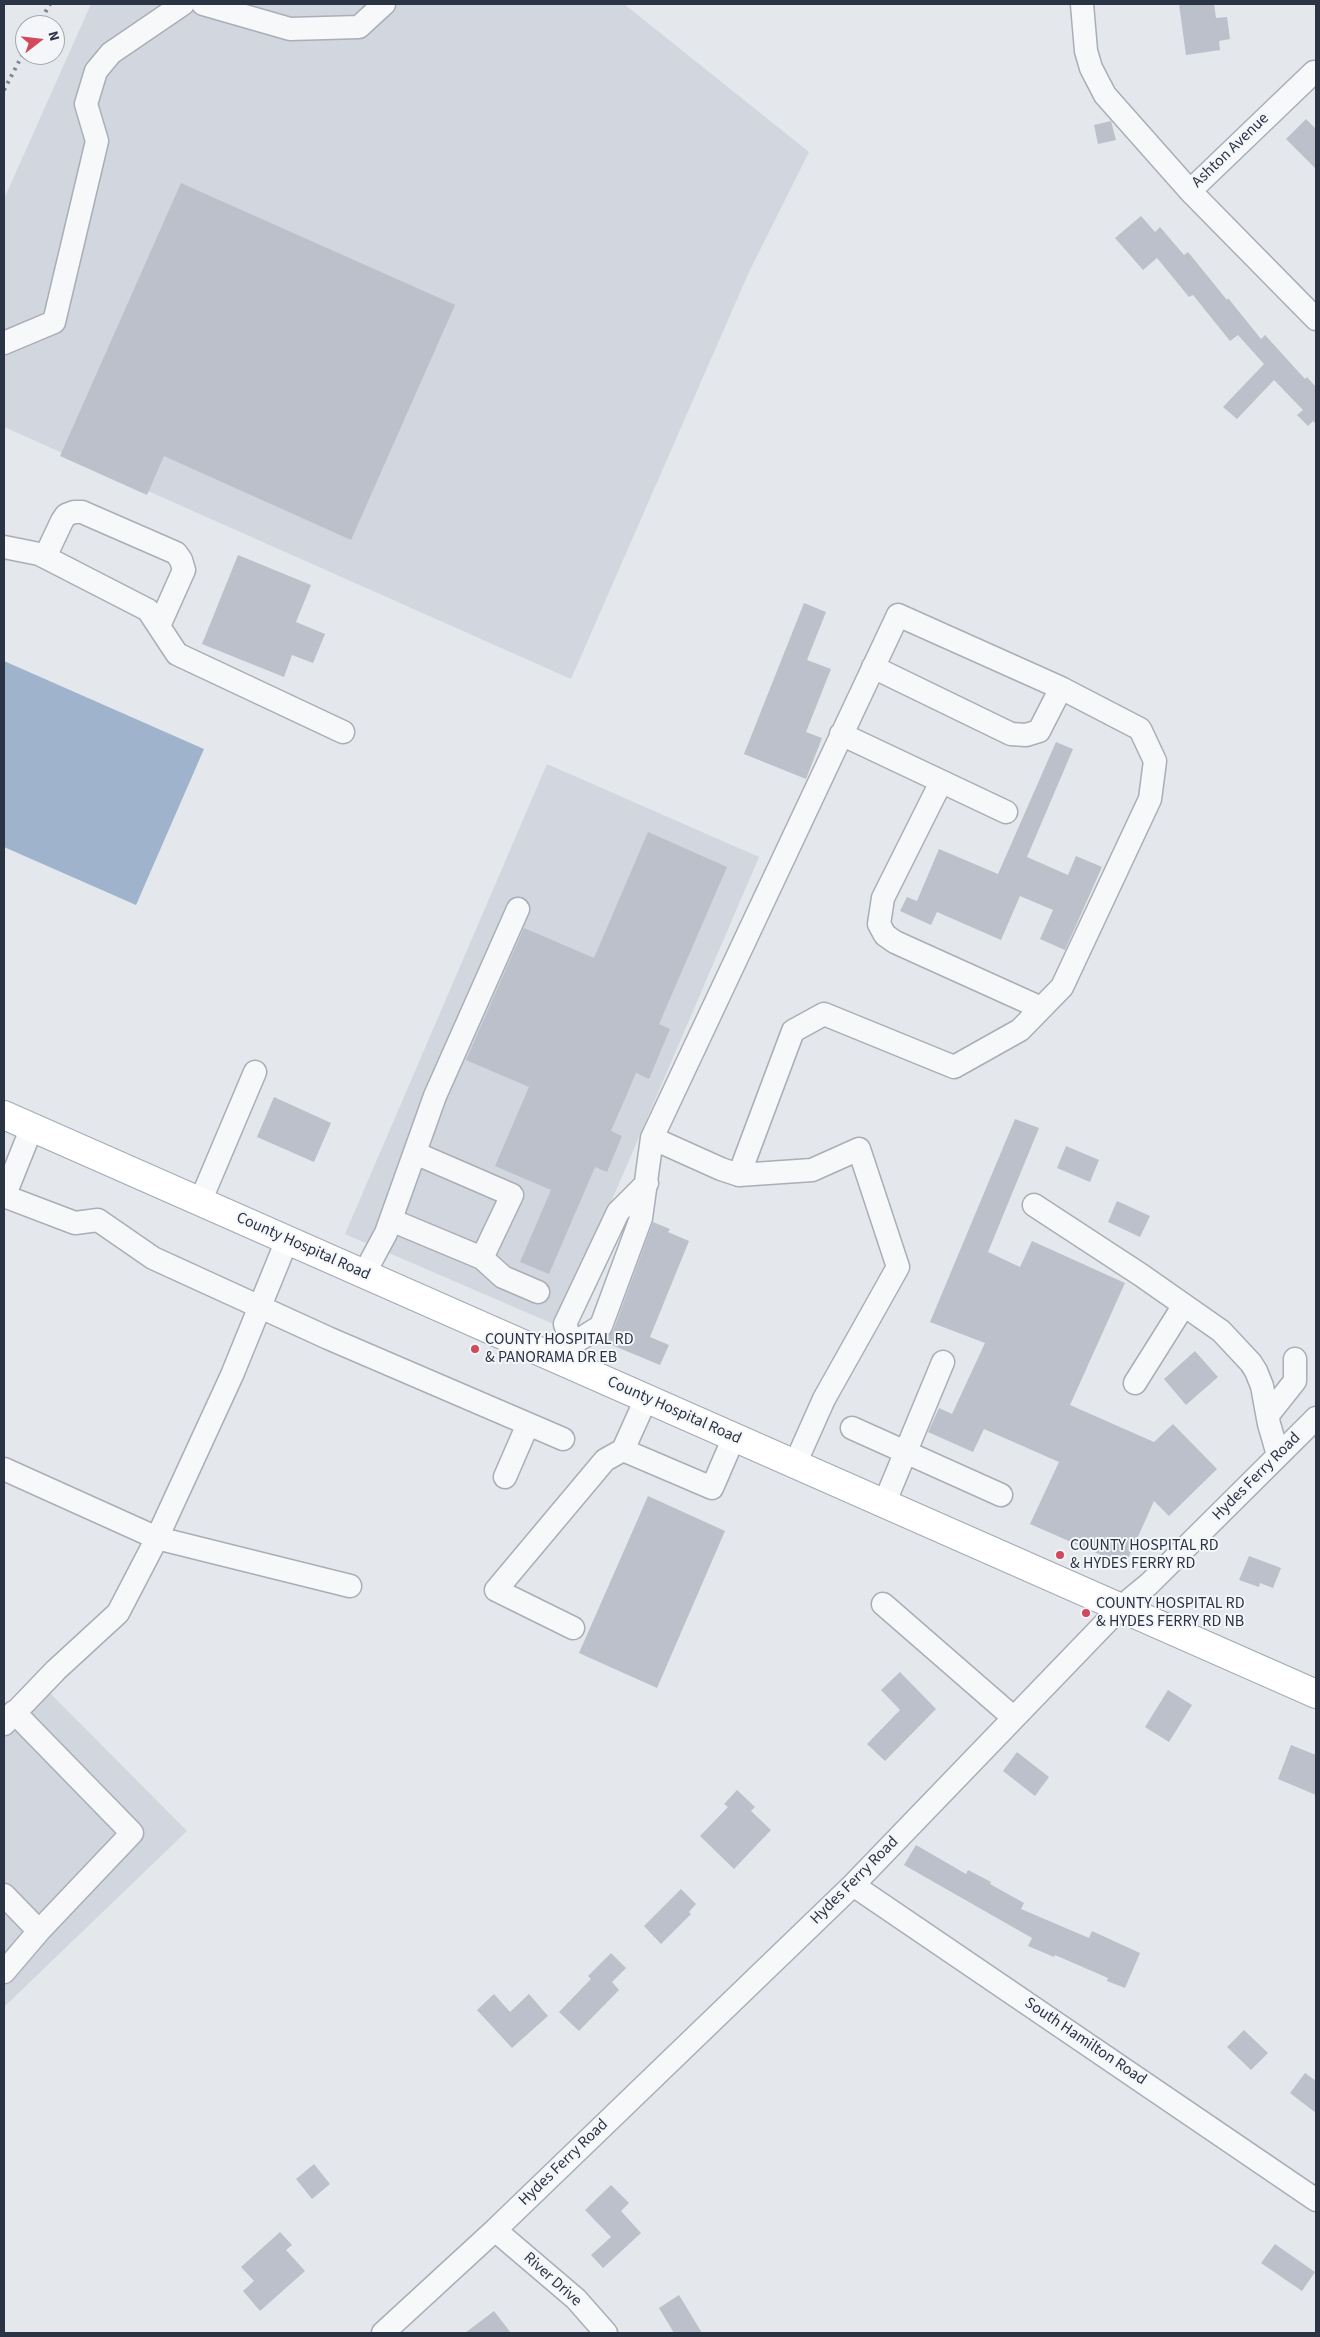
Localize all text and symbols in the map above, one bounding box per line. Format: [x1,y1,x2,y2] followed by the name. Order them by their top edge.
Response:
[15,15,65,65] north arrow
[43,29,64,43] text: N
[1189,110,1273,192] street label: Ashton Avenue
[233,1209,373,1285] street label: County Hospital Road
[485,1330,634,1368] place label: COUNTY HOSPITAL RD & PANORAMA DR EB
[469,1343,481,1355] marker: COUNTY HOSPITAL RD & PANORAMA DR EB
[604,1373,744,1449] street label: County Hospital Road
[1209,1429,1305,1525] street label: Hydes Ferry Road
[1070,1536,1219,1574] place label: COUNTY HOSPITAL RD & HYDES FERRY RD
[1054,1549,1066,1561] marker: COUNTY HOSPITAL RD & HYDES FERRY RD
[1096,1594,1245,1632] place label: COUNTY HOSPITAL RD & HYDES FERRY RD NB
[1080,1607,1092,1619] marker: COUNTY HOSPITAL RD & HYDES FERRY RD NB
[807,1833,903,1929] street label: Hydes Ferry Road
[1020,1994,1150,2090] street label: South Hamilton Road
[515,2116,613,2210] street label: Hydes Ferry Road
[519,2249,585,2311] street label: River Drive

